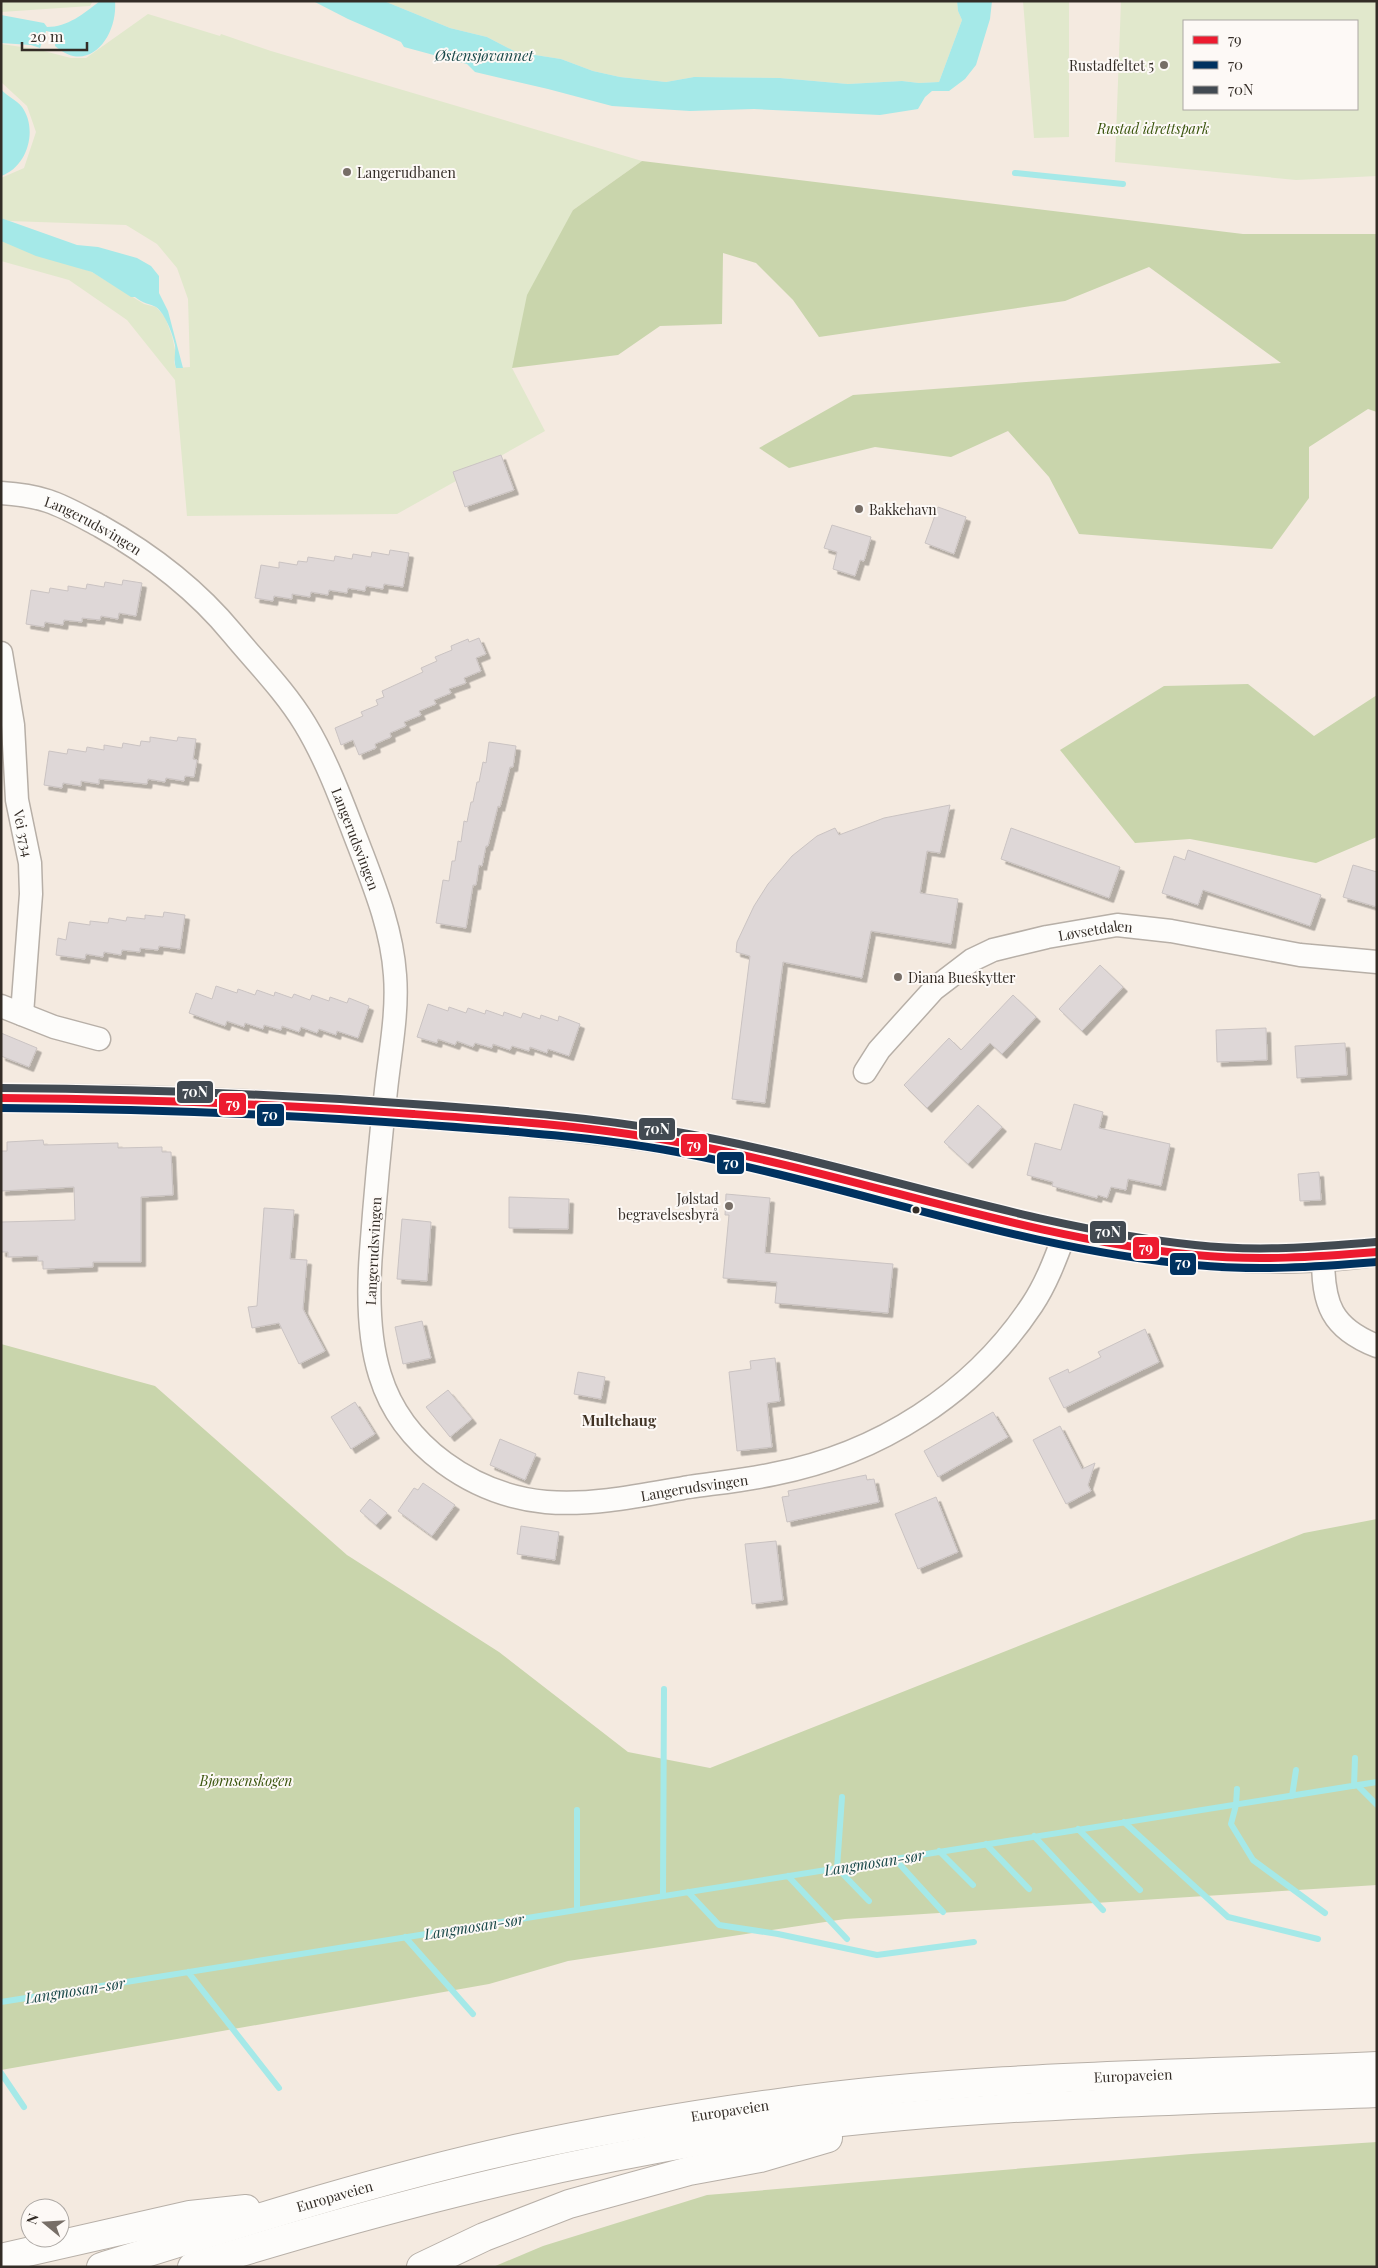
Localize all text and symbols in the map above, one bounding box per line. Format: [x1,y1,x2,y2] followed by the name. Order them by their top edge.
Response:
[22,20,88,52] scale bar
[1183,20,1358,110] legend
[30,26,64,46] text: 20 m
[1228,29,1242,49] text: 79
[434,45,534,65] water label: Østensjøvannet
[1228,54,1243,74] text: 70
[1069,56,1154,75] place label: Rustadfeltet 5
[1158,59,1170,71] marker: Rustadfeltet 5
[1228,79,1254,99] text: 70N
[1096,119,1209,138] park label: Rustad idrettspark
[357,163,457,182] place label: Langerudbanen
[341,166,353,178] marker: Langerudbanen
[42,491,146,559] street label: Langerudsvingen
[869,500,937,519] place label: Bakkehavn
[853,503,865,515] marker: Bakkehavn
[328,785,384,893] street label: Langerudsvingen
[9,807,38,859] street label: Vei 3734
[1057,916,1134,944] street label: Løvsetdalen
[908,968,1016,987] place label: Diana Bueskytter
[892,971,904,983] marker: Diana Bueskytter
[176,1080,214,1104] line badge: 70N
[182,1082,208,1101] text: 70N
[218,1092,247,1116] line badge: 79
[226,1094,240,1113] text: 79
[256,1103,285,1127] line badge: 70
[262,1105,278,1124] text: 70
[638,1117,676,1141] line badge: 70N
[644,1119,670,1138] text: 70N
[680,1133,708,1157] line badge: 79
[687,1135,701,1154] text: 79
[716,1151,745,1175] line badge: 70
[723,1153,739,1172] text: 70
[618,1189,719,1224] place label: Jølstad begravelsesbyrå
[361,1196,385,1306] street label: Langerudsvingen
[723,1200,735,1212] marker: Jølstad begravelsesbyrå
[911,1205,921,1215] unlabelled marker
[1089,1220,1127,1244] line badge: 70N
[1095,1222,1121,1241] text: 70N
[1132,1236,1160,1260] line badge: 79
[1139,1238,1153,1257] text: 79
[1169,1252,1197,1276] line badge: 70
[1175,1253,1191,1272] text: 70
[582,1410,657,1430] district label: Multehaug
[639,1469,750,1505] street label: Langerudsvingen
[199,1771,292,1790] park label: Bjørnsenskogen
[822,1844,926,1880] water label: Langmosan-sør
[422,1908,526,1944] water label: Langmosan-sør
[23,1972,127,2008] water label: Langmosan-sør
[1093,2064,1173,2086] street label: Europaveien
[689,2095,771,2125] street label: Europaveien
[294,2176,375,2216] street label: Europaveien
[20,2198,70,2248] north arrow
[22,2211,43,2227] text: N

